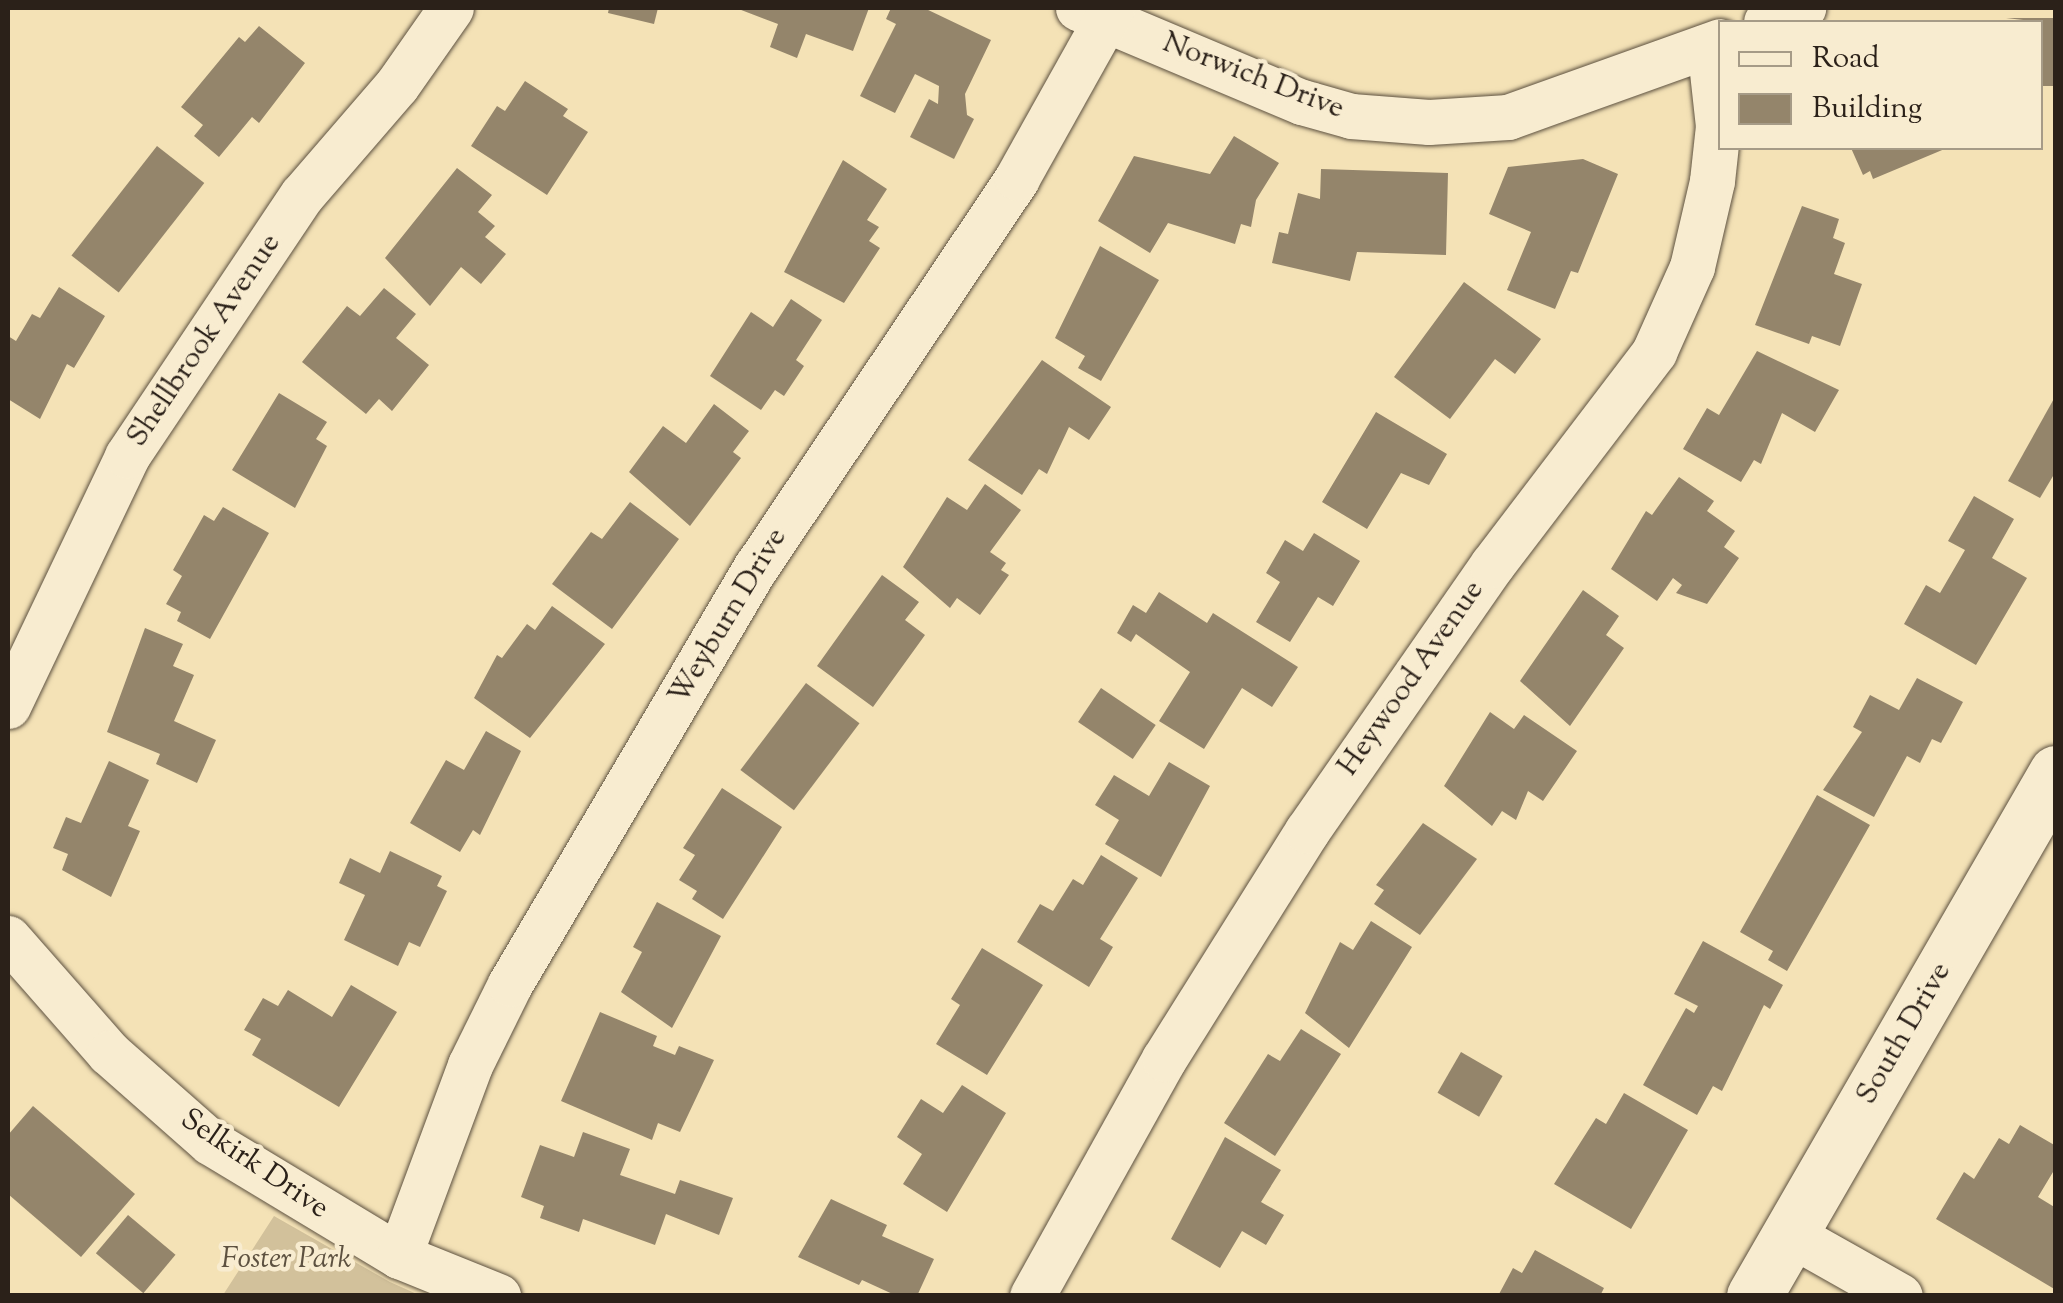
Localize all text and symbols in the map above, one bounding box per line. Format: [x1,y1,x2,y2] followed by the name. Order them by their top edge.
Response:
[1718,20,2043,150] legend
[1157,26,1349,128] street label: Norwich Drive
[1812,38,1879,81] text: Road
[1812,88,1922,131] text: Building
[120,228,290,454] street label: Shellbrook Avenue
[662,522,796,712] street label: Weyburn Drive
[1331,574,1493,784] street label: Heywood Avenue
[1850,957,1960,1111] street label: South Drive
[173,1102,335,1228] street label: Selkirk Drive
[221,1242,351,1278] park label: Foster Park

